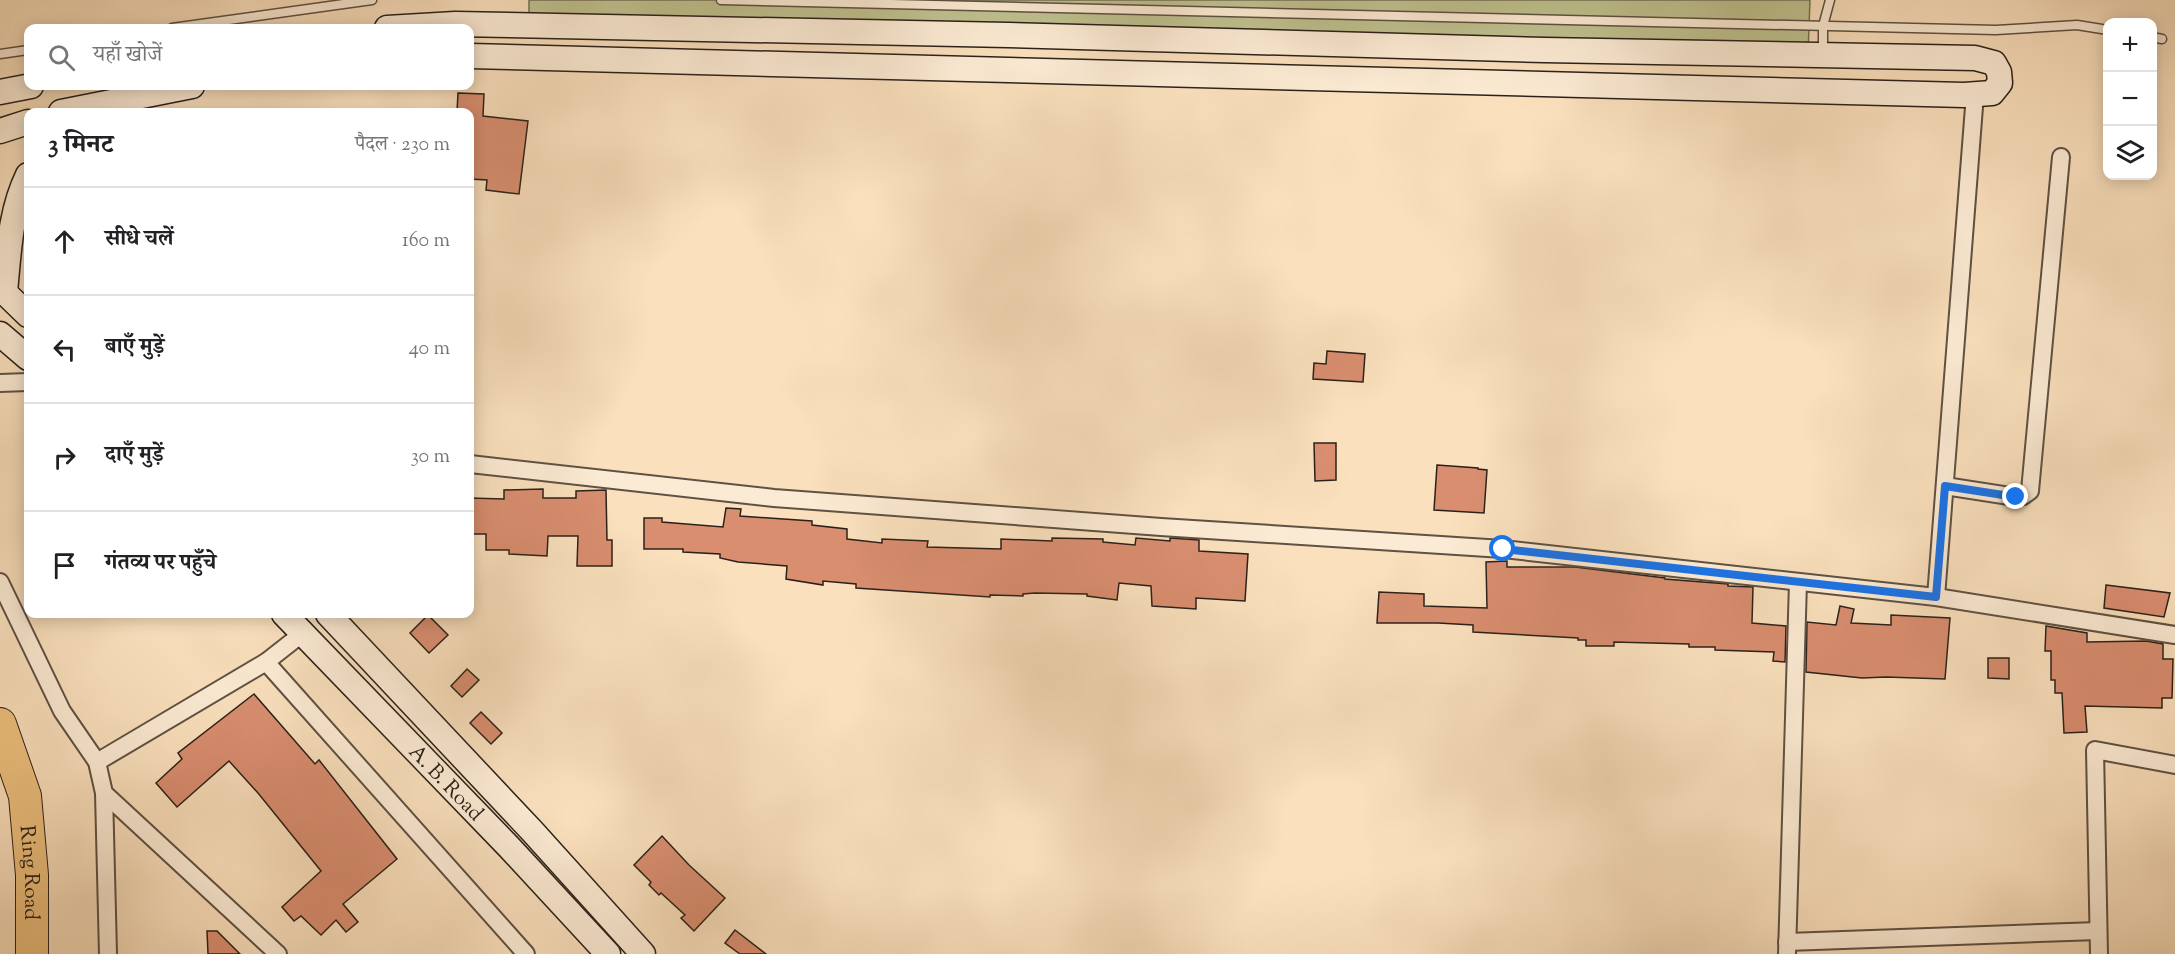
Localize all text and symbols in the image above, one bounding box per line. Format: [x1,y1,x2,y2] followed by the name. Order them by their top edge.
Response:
[2103,18,2157,180] map controls
[2103,18,2157,72] button: +
[24,24,474,90] search box
[93,40,162,72] text: यहाँ खोजें
[45,41,78,74] icon: search
[2103,72,2157,126] button: −
[2103,126,2157,180] button: layers
[48,127,113,164] text: 3 मिनट
[355,131,450,160] text: पैदल · 230 m
[105,224,174,256] text: सीधे चलें
[48,225,81,258] icon: ahead
[402,227,450,256] text: 160 m
[105,332,164,364] text: बाएँ मुड़ें
[48,333,81,366] icon: left
[409,335,450,364] text: 40 m
[105,440,164,472] text: दाएँ मुड़ें
[48,441,81,474] icon: right
[411,443,450,472] text: 30 m
[2002,483,2028,509] route end
[1489,535,1515,561] route start
[105,548,216,580] text: गंतव्य पर पहुँचे
[48,549,81,582] icon: arrive
[401,739,490,829] street label: A. B. Road
[11,824,45,920] street label: Ring Road

